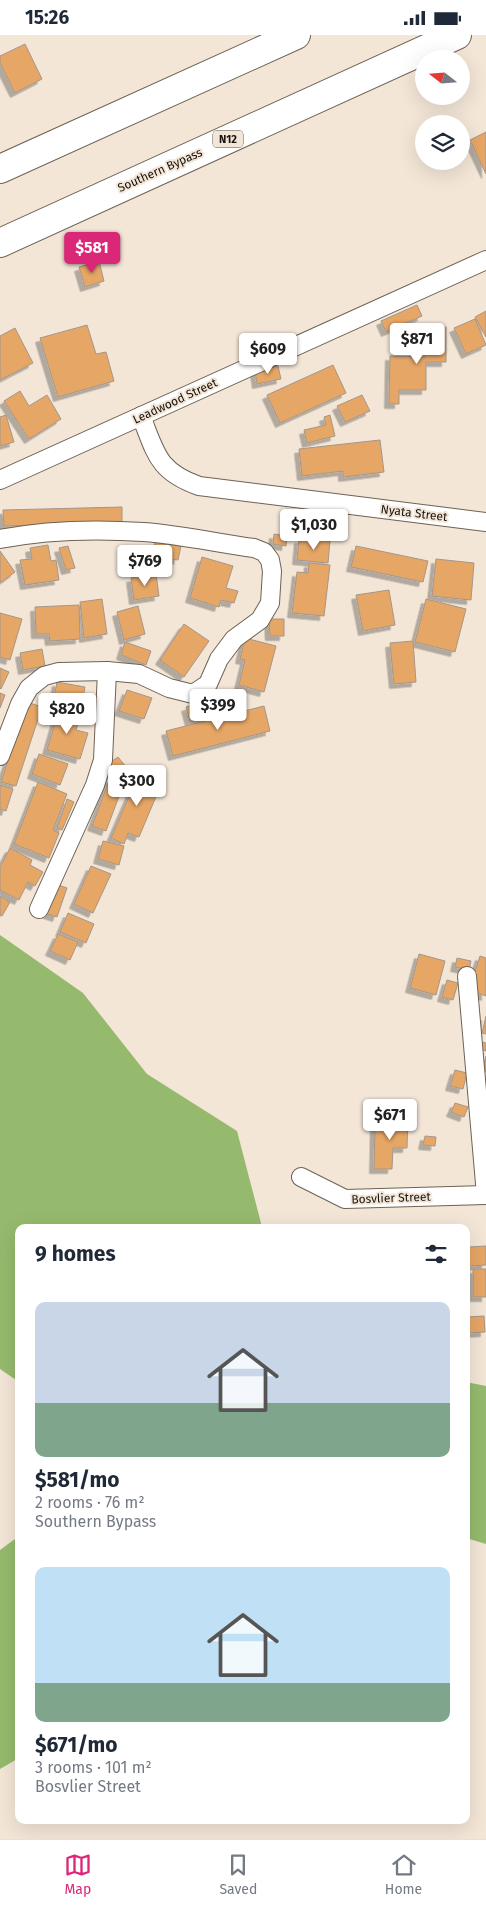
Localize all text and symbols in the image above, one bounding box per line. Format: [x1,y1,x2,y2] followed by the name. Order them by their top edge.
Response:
[25,6,69,29] text: 15:26
[415,50,470,105] north arrow
[415,50,470,170] map controls
[415,115,470,170] button: layers
[213,131,243,147] road number: N12
[116,145,205,195] street label: Southern Bypass
[62,231,122,274] pin: $581
[75,238,109,257] text: $581
[387,323,447,365] pin: $871
[401,329,433,348] text: $871
[238,333,298,375] pin: $609
[250,339,286,358] text: $609
[131,375,220,427] street label: Leadwood Street
[380,502,449,524] street label: Nyata Street
[273,509,355,551] pin: $1,030
[291,515,337,534] text: $1,030
[115,545,175,587] pin: $769
[128,551,162,570] text: $769
[188,689,248,731] pin: $399
[37,693,97,735] pin: $820
[201,695,235,714] text: $399
[49,699,85,718] text: $820
[107,765,167,807] pin: $300
[119,771,155,790] text: $300
[360,1099,420,1141] pin: $671
[374,1105,406,1124] text: $671
[351,1190,432,1206] street label: Bosvlier Street
[422,1240,450,1268] icon: filters
[35,1241,116,1267] text: 9 homes
[198,1335,288,1425] icon: home
[35,1467,119,1493] text: $581/mo
[35,1493,145,1512] text: 2 rooms · 76 m²
[35,1512,156,1531] text: Southern Bypass
[198,1600,288,1690] icon: home
[35,1732,117,1758] text: $671/mo
[35,1758,152,1777] text: 3 rooms · 101 m²
[35,1777,141,1796] text: Bosvlier Street
[64,1851,92,1898] tab: Map
[219,1851,257,1898] tab: Saved
[385,1851,422,1898] tab: Home

